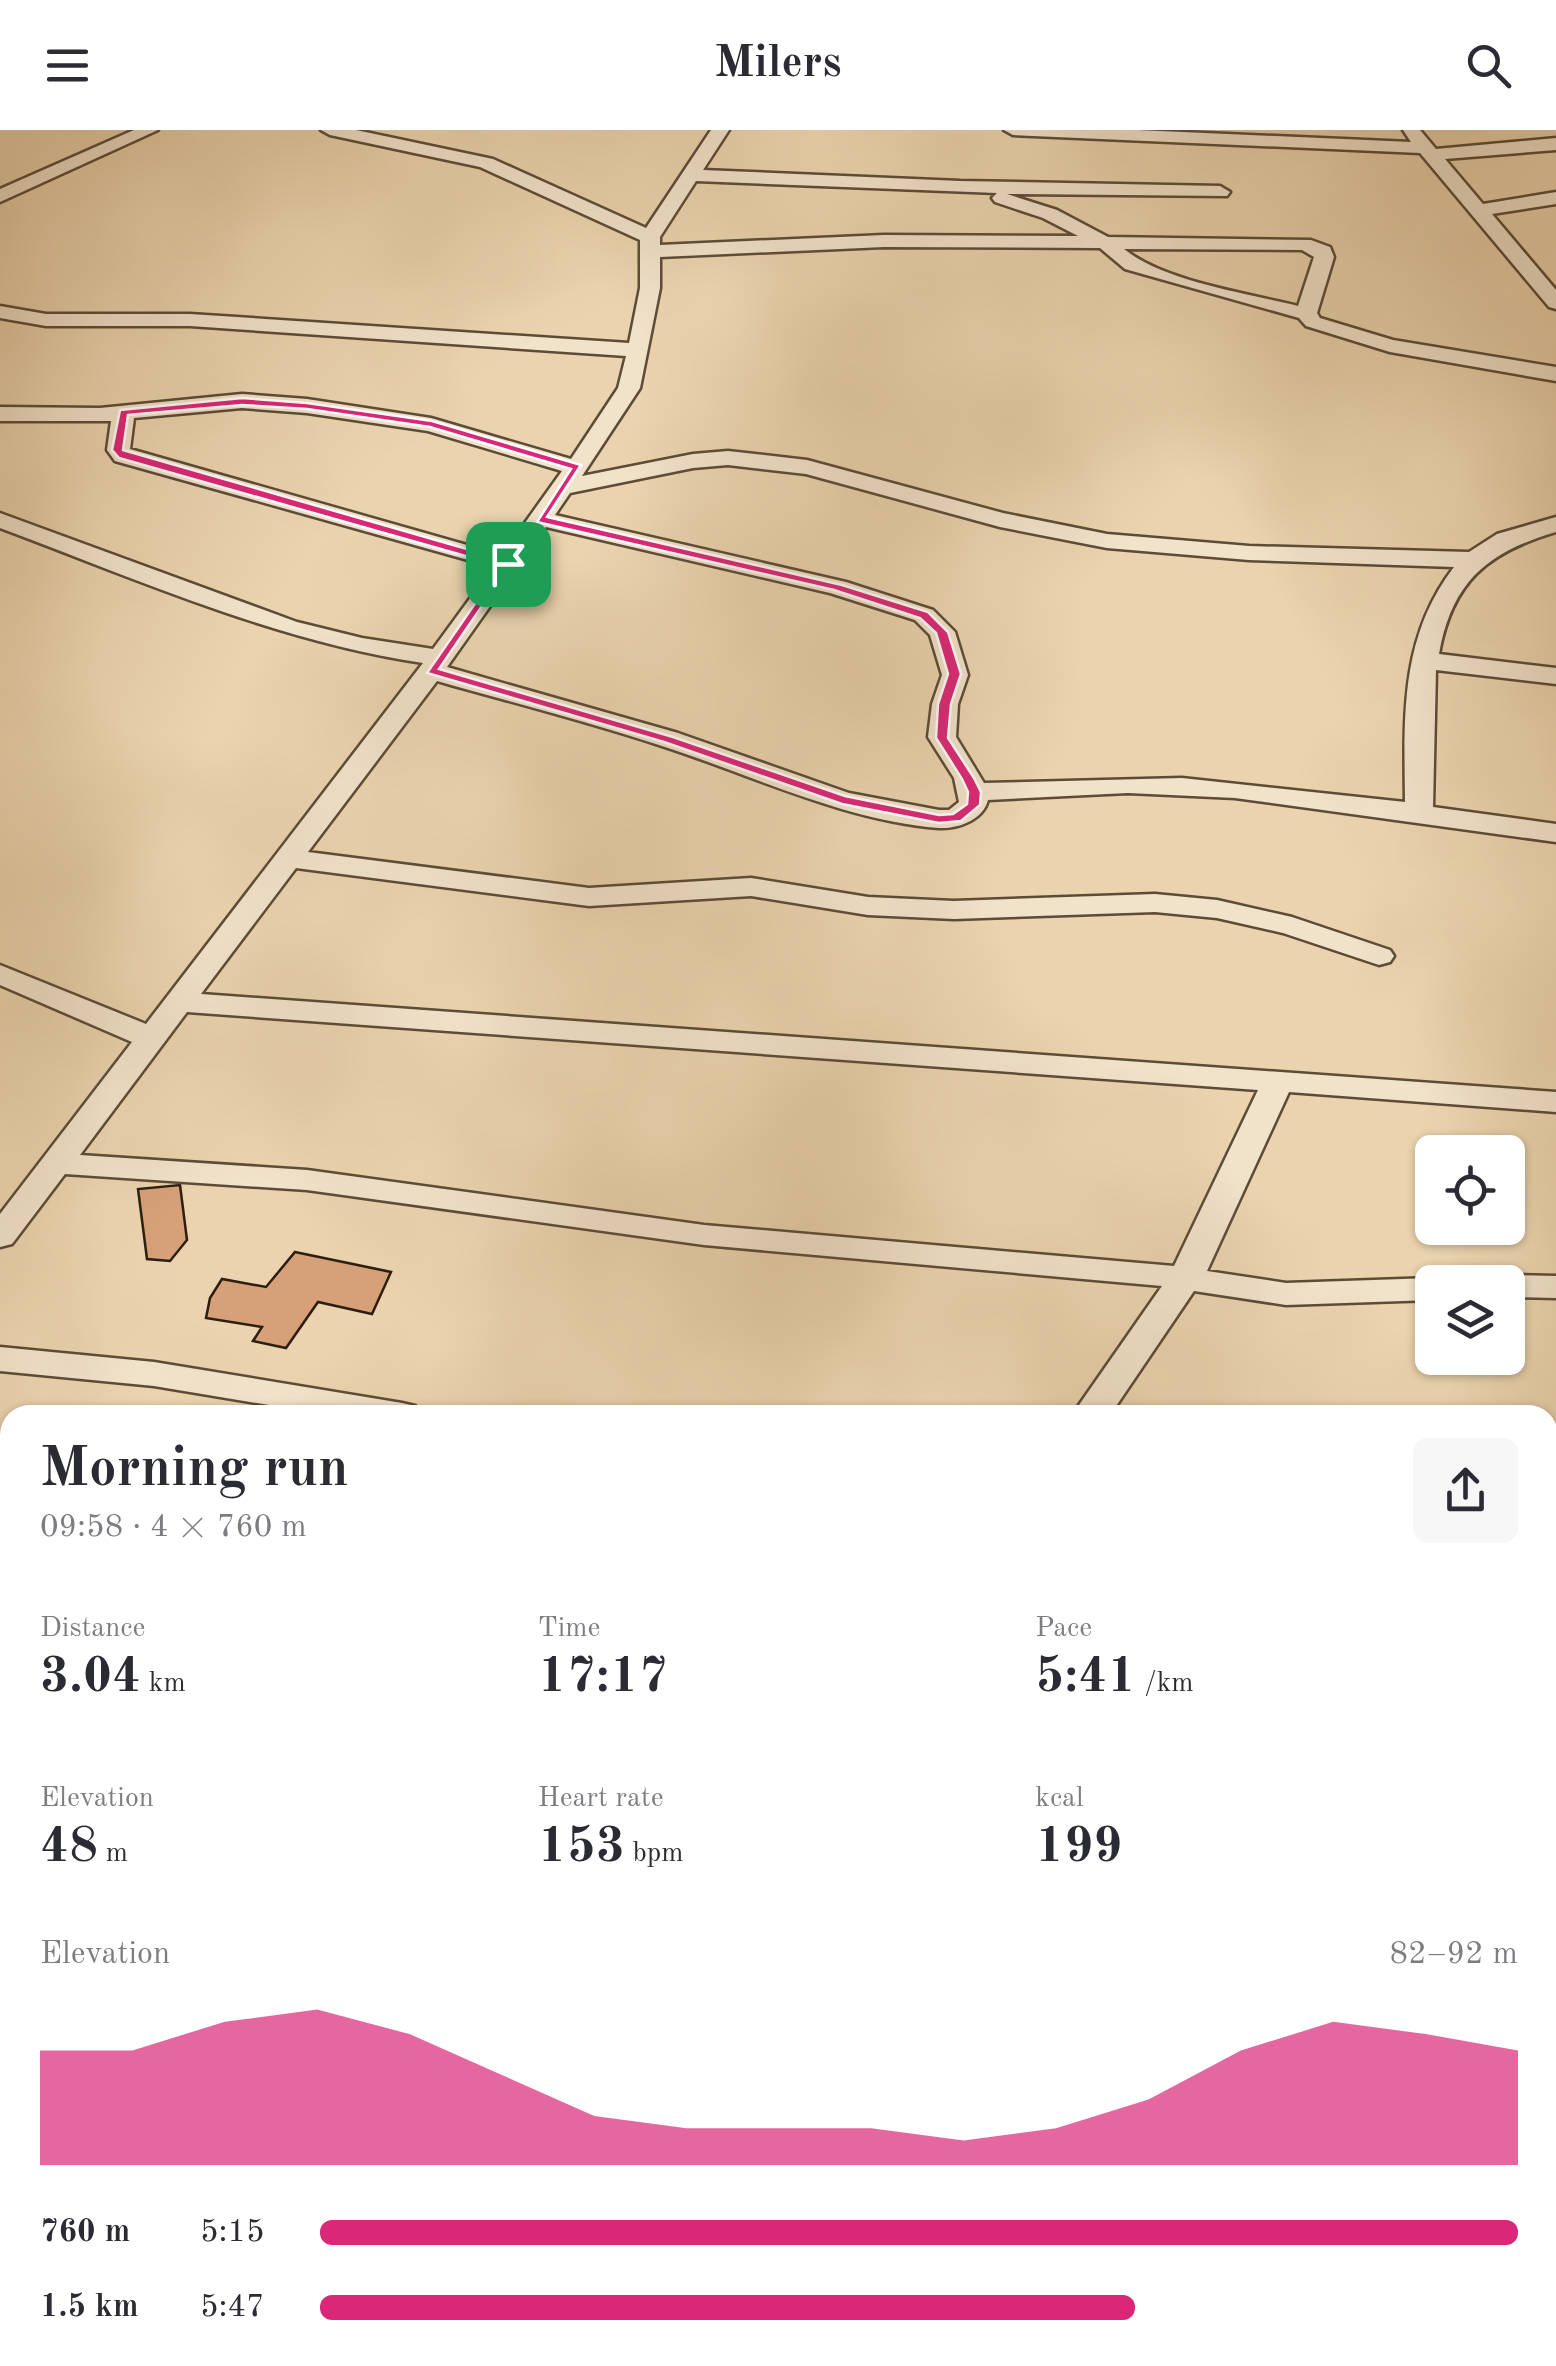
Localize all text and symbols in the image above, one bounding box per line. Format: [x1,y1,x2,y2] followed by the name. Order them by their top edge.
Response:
[40,38,95,93] icon: menu
[1461,38,1516,93] icon: search
[714,42,842,87] text: Milers
[466,522,551,607] pin
[481,537,536,592] icon: arrive
[1415,1135,1525,1375] map controls
[1415,1135,1525,1245] button: locate
[1415,1265,1525,1375] button: layers
[1413,1438,1518,1543] button: share
[40,1443,349,1498] text: Morning run
[40,1512,307,1544] text: 09:58 · 4 × 760 m
[40,1615,145,1643] text: Distance
[538,1615,600,1643] text: Time
[1035,1615,1092,1643] text: Pace
[40,1653,141,1703] text: 3.04
[538,1653,668,1703] text: 17:17
[1035,1653,1136,1703] text: 5:41
[141,1670,186,1698] text: km
[1136,1670,1194,1698] text: /km
[40,1785,154,1813] text: Elevation
[538,1785,664,1813] text: Heart rate
[1035,1785,1084,1813] text: kcal
[40,1823,98,1873] text: 48
[538,1823,625,1873] text: 153
[1035,1823,1122,1873] text: 199
[98,1840,128,1868] text: m
[625,1840,684,1868] text: bpm
[40,1939,170,1971] text: Elevation
[1390,1939,1518,1971] text: 82–92 m
[40,2217,130,2249] text: 760 m
[200,2217,265,2249] text: 5:15
[40,2292,139,2324] text: 1.5 km
[200,2292,265,2324] text: 5:47

